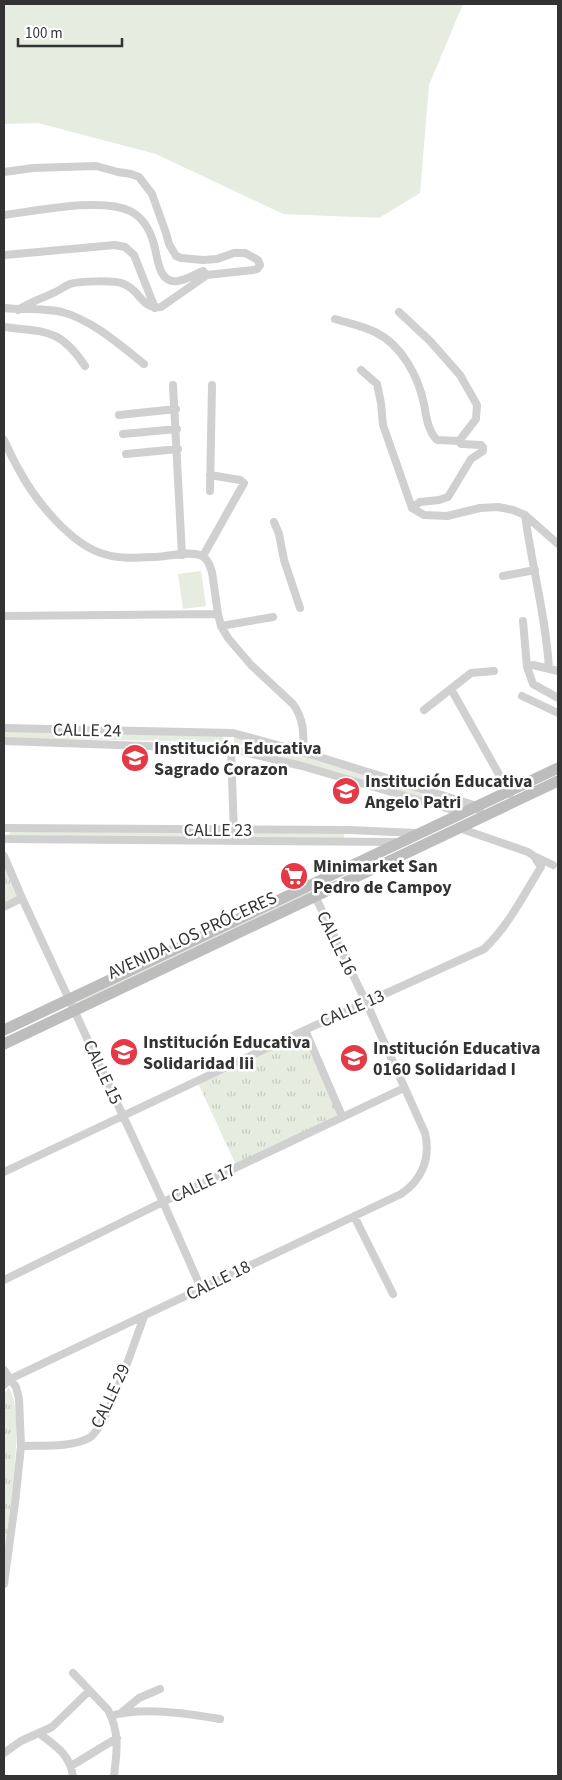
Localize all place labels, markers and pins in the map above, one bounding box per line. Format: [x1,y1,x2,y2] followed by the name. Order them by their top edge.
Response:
[154,736,322,782] place label: Institución Educativa Sagrado Corazon
[120,743,150,773] school or university icon: Institución Educativa Sagrado Corazon
[364,769,533,815] place label: Institución Educativa Angelo Patri
[331,776,361,806] school or university icon: Institución Educativa Angelo Patri
[313,854,452,900] place label: Minimarket San Pedro de Campoy
[279,861,309,891] supermarket icon: Minimarket San Pedro de Campoy
[143,1030,311,1076] place label: Institución Educativa Solidaridad Iii
[373,1036,541,1082] place label: Institución Educativa 0160 Solidaridad I
[109,1037,139,1067] school or university icon: Institución Educativa Solidaridad Iii
[339,1043,369,1073] school or university icon: Institución Educativa 0160 Solidaridad I

